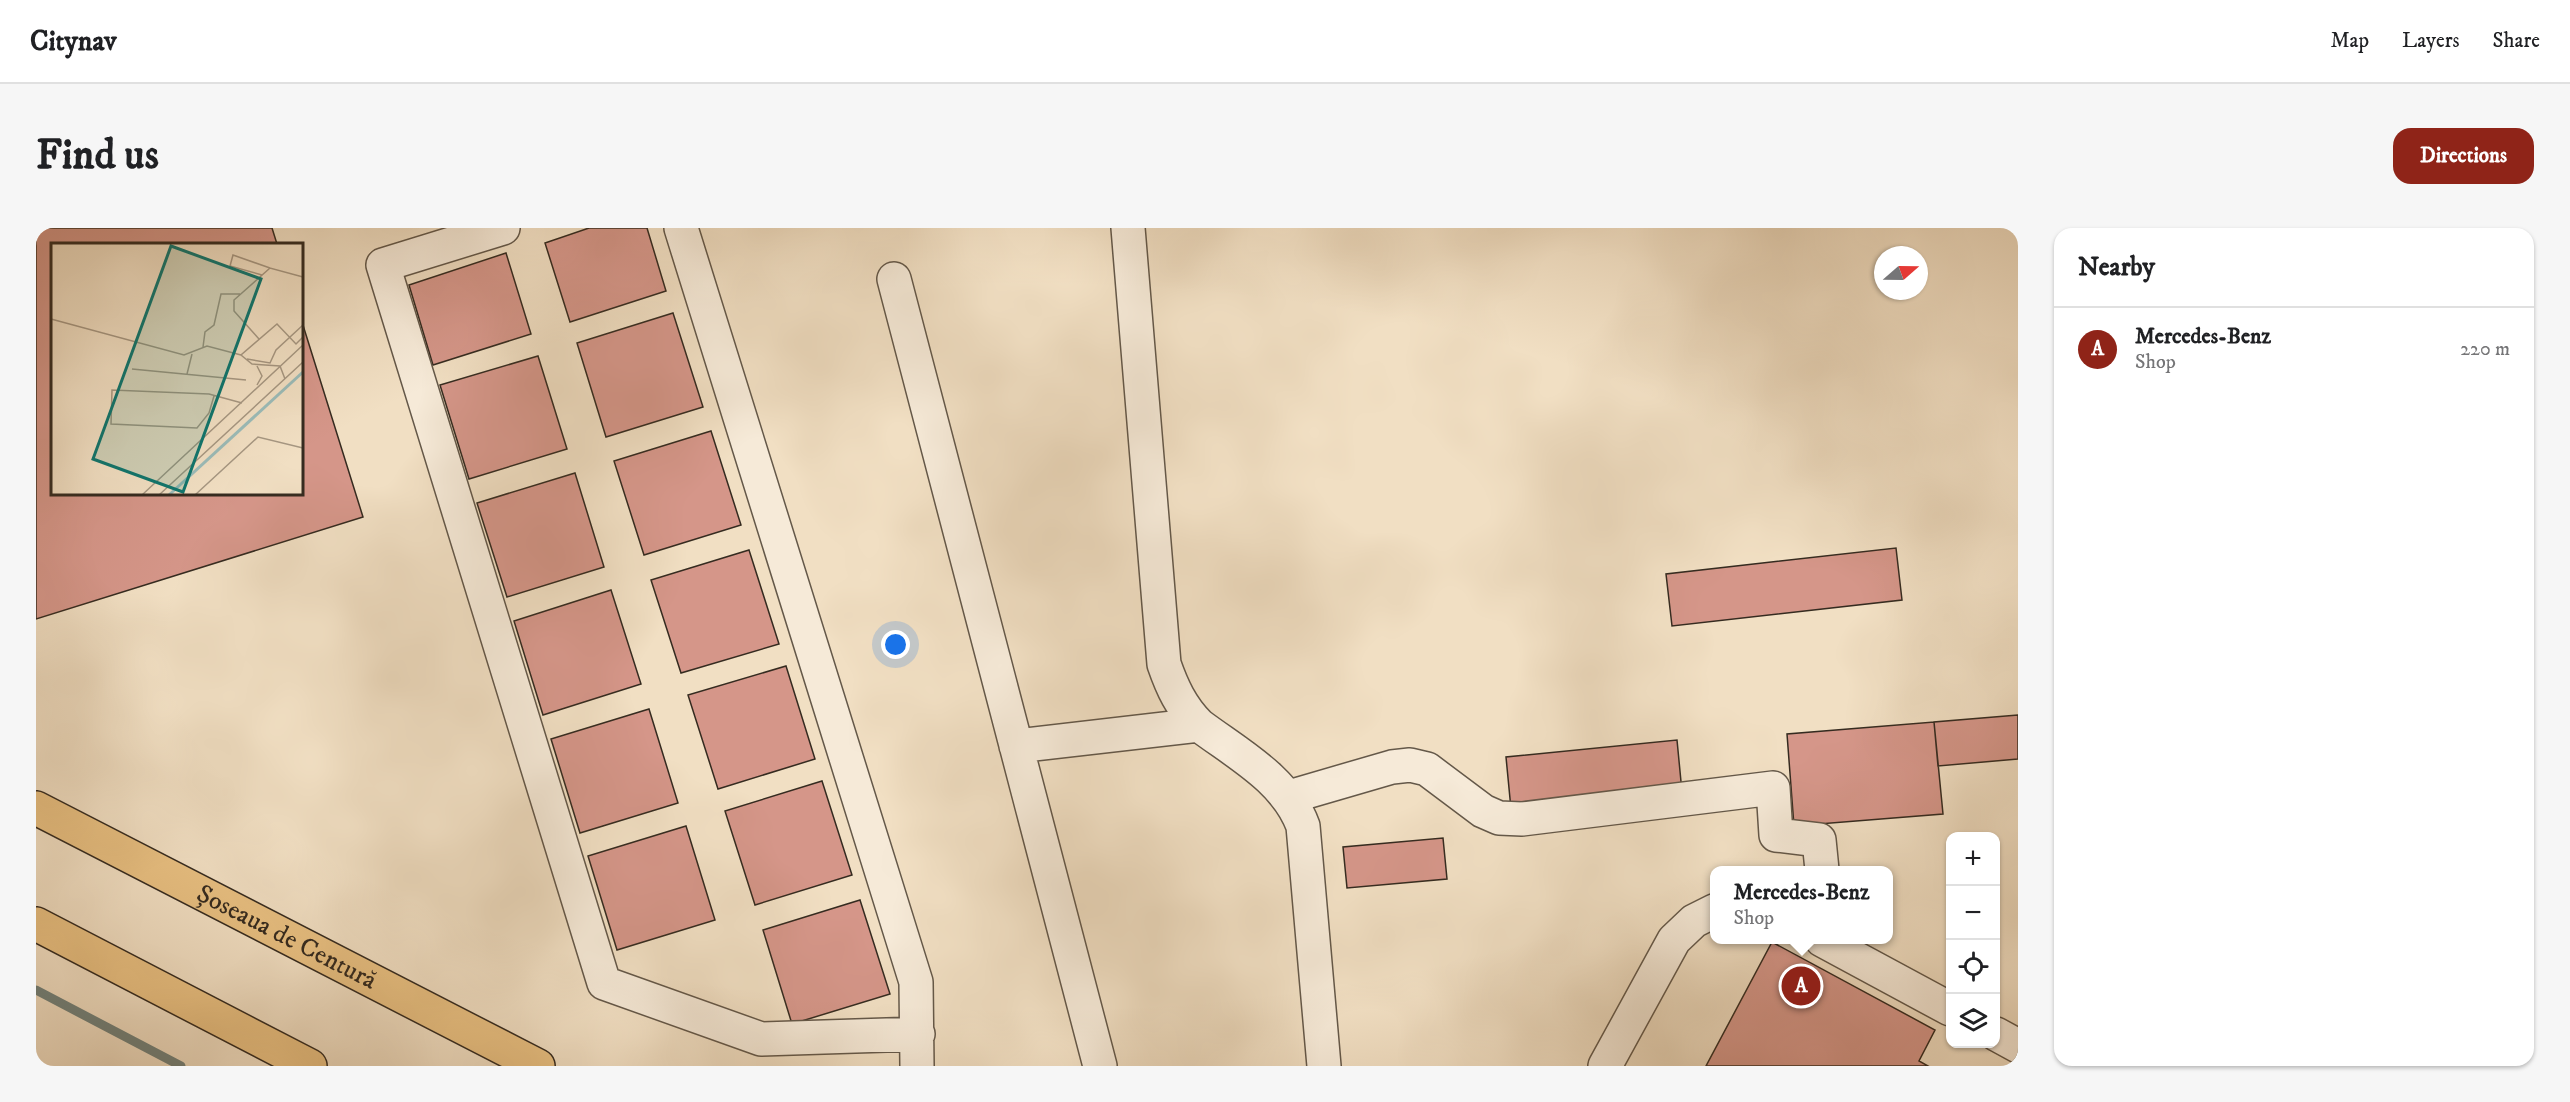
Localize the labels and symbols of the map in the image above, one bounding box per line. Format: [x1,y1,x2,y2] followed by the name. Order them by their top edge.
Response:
[51,243,303,495] inset map
[1874,246,1928,300] north arrow
[881,630,910,659] your location
[191,877,383,997] street label: Șoseaua de Centură
[1782,964,1820,1008] pin: A

